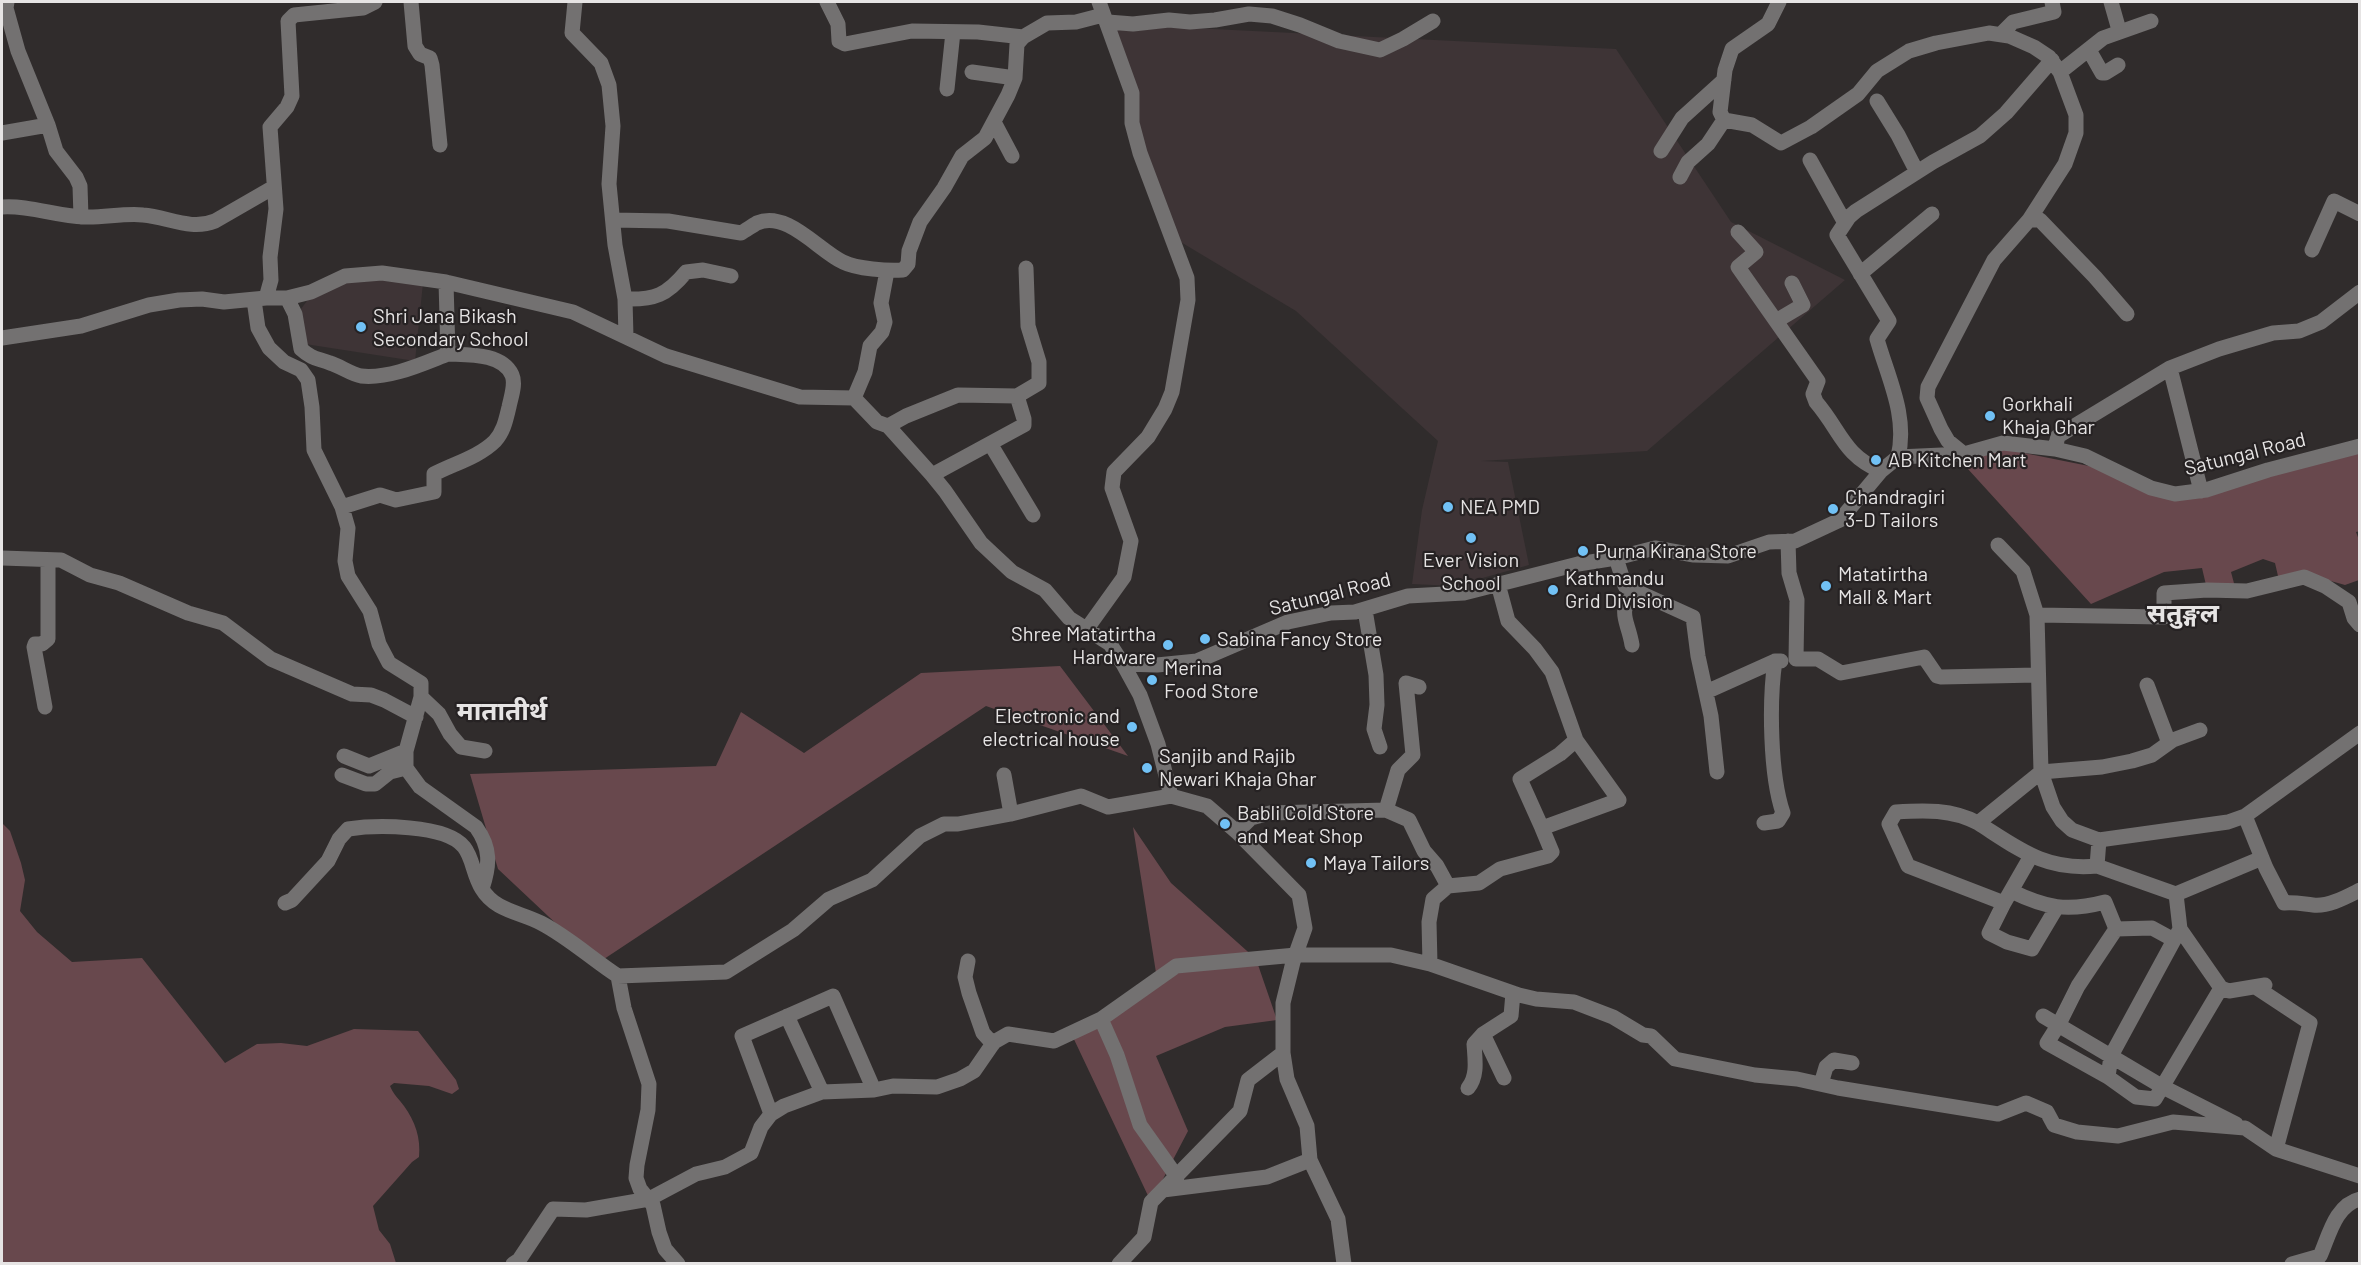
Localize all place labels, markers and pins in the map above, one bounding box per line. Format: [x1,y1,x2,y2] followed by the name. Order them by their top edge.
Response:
[373,304,529,351] place label: Shri Jana Bikash Secondary School
[354,320,368,334] marker: Shri Jana Bikash Secondary School
[2002,392,2095,439] place label: Gorkhali Khaja Ghar
[1983,409,1997,423] marker: Gorkhali Khaja Ghar
[1888,448,2027,472] place label: AB Kitchen Mart
[1869,453,1883,467] marker: AB Kitchen Mart
[1845,485,1945,532] place label: Chandragiri 3-D Tailors
[1460,495,1540,519] place label: NEA PMD
[1441,500,1455,514] marker: NEA PMD
[1826,502,1840,516] marker: Chandragiri 3-D Tailors
[1464,531,1478,545] marker: Ever Vision School
[1595,539,1757,563] place label: Purna Kirana Store
[1576,544,1590,558] marker: Purna Kirana Store
[1423,548,1519,595] place label: Ever Vision School
[1838,562,1932,609] place label: Matatirtha Mall & Mart
[1565,566,1673,613] place label: Kathmandu Grid Division
[1819,579,1833,593] marker: Matatirtha Mall & Mart
[1546,583,1560,597] marker: Kathmandu Grid Division
[1011,622,1156,669] place label: Shree Matatirtha Hardware
[1217,627,1382,651] place label: Sabina Fancy Store
[1198,632,1212,646] marker: Sabina Fancy Store
[1161,638,1175,652] marker: Shree Matatirtha Hardware
[1164,656,1259,703] place label: Merina Food Store
[1145,673,1159,687] marker: Merina Food Store
[982,704,1120,751] place label: Electronic and electrical house
[1125,720,1139,734] marker: Electronic and electrical house
[1159,744,1317,791] place label: Sanjib and Rajib Newari Khaja Ghar
[1140,761,1154,775] marker: Sanjib and Rajib Newari Khaja Ghar
[1237,801,1374,848] place label: Babli Cold Store and Meat Shop
[1218,817,1232,831] marker: Babli Cold Store and Meat Shop
[1323,851,1429,875] place label: Maya Tailors
[1304,856,1318,870] marker: Maya Tailors

